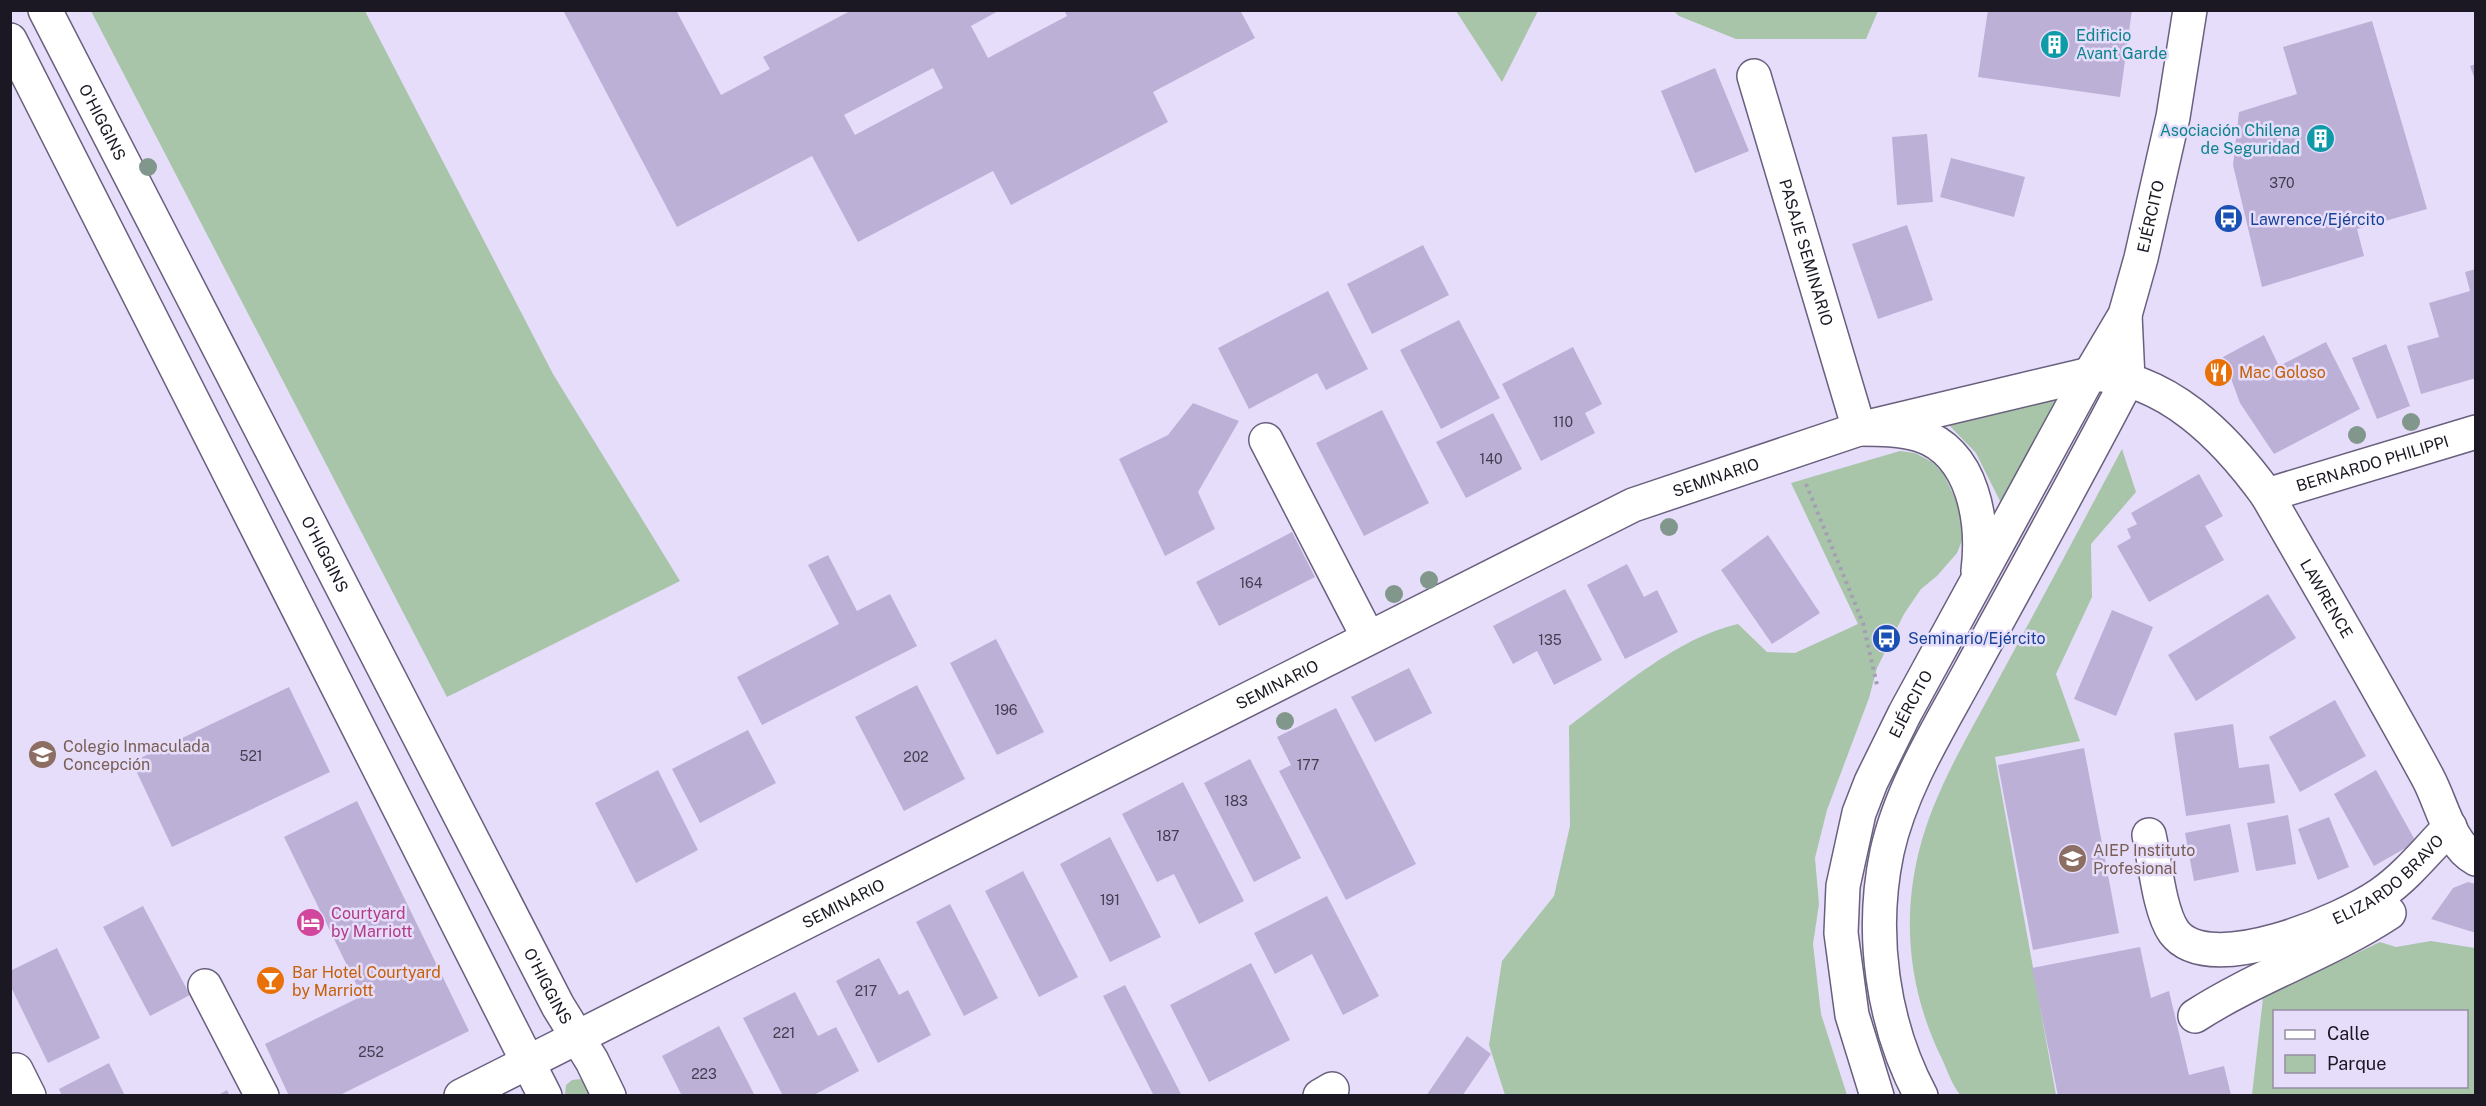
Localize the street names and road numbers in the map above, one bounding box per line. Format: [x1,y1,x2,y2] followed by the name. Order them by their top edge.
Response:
[75,81,130,164] street label: O'HIGGINS
[1775,177,1837,328] street label: PASAJE SEMINARIO
[2133,178,2168,255] street label: EJÉRCITO
[2294,432,2451,496] street label: BERNARDO PHILIPPI
[1670,454,1762,501] street label: SEMINARIO
[297,513,352,596] street label: O'HIGGINS
[2296,556,2357,642] street label: LAWRENCE
[1233,656,1322,714] street label: SEMINARIO
[1885,667,1937,741] street label: EJÉRCITO
[2330,831,2448,929] street label: ELIZARDO BRAVO
[799,875,888,932] street label: SEMINARIO
[520,945,576,1028] street label: O'HIGGINS

